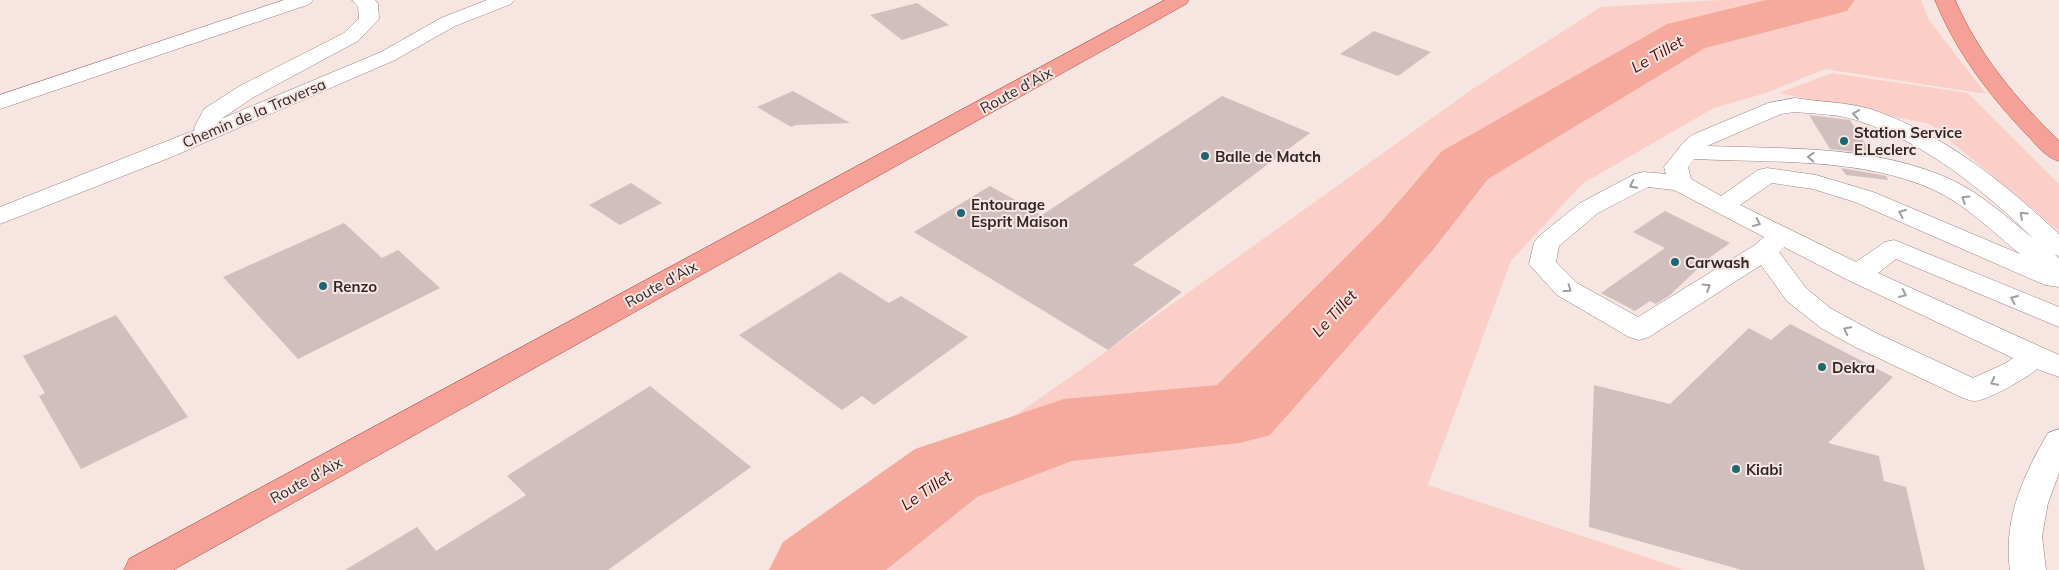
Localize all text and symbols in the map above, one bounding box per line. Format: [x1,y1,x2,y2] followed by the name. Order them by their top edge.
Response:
[1627,31,1687,77] water label: Le Tillet
[977,62,1055,118] street label: Route d'Aix
[179,74,329,152] street label: Chemin de la Traversa
[1852,109,1860,119] one-way arrow
[1854,123,1962,159] place label: Station Service E.Leclerc
[1838,135,1850,147] marker: Station Service E.Leclerc
[1215,147,1321,166] place label: Balle de Match
[1199,150,1211,162] marker: Balle de Match
[1806,152,1814,163] one-way arrow
[1629,179,1638,189] one-way arrow
[971,195,1068,231] place label: Entourage Esprit Maison
[1962,196,1971,205] one-way arrow
[955,207,967,219] marker: Entourage Esprit Maison
[1898,209,1907,220] one-way arrow
[2020,211,2029,220] one-way arrow
[1752,216,1761,227] one-way arrow
[1685,253,1750,272] place label: Carwash
[622,256,700,312] street label: Route d'Aix
[1669,256,1681,268] marker: Carwash
[333,277,377,296] place label: Renzo
[317,280,329,292] marker: Renzo
[1562,283,1572,292] one-way arrow
[1701,284,1711,293] one-way arrow
[1307,285,1361,341] water label: Le Tillet
[1898,288,1907,299] one-way arrow
[2010,294,2019,305] one-way arrow
[1843,326,1852,336] one-way arrow
[1832,358,1875,377] place label: Dekra
[1816,361,1828,373] marker: Dekra
[1991,376,2000,386] one-way arrow
[267,452,345,508] street label: Route d'Aix
[1746,460,1782,479] place label: Kiabi
[1730,463,1742,475] marker: Kiabi
[897,466,956,514] water label: Le Tillet

